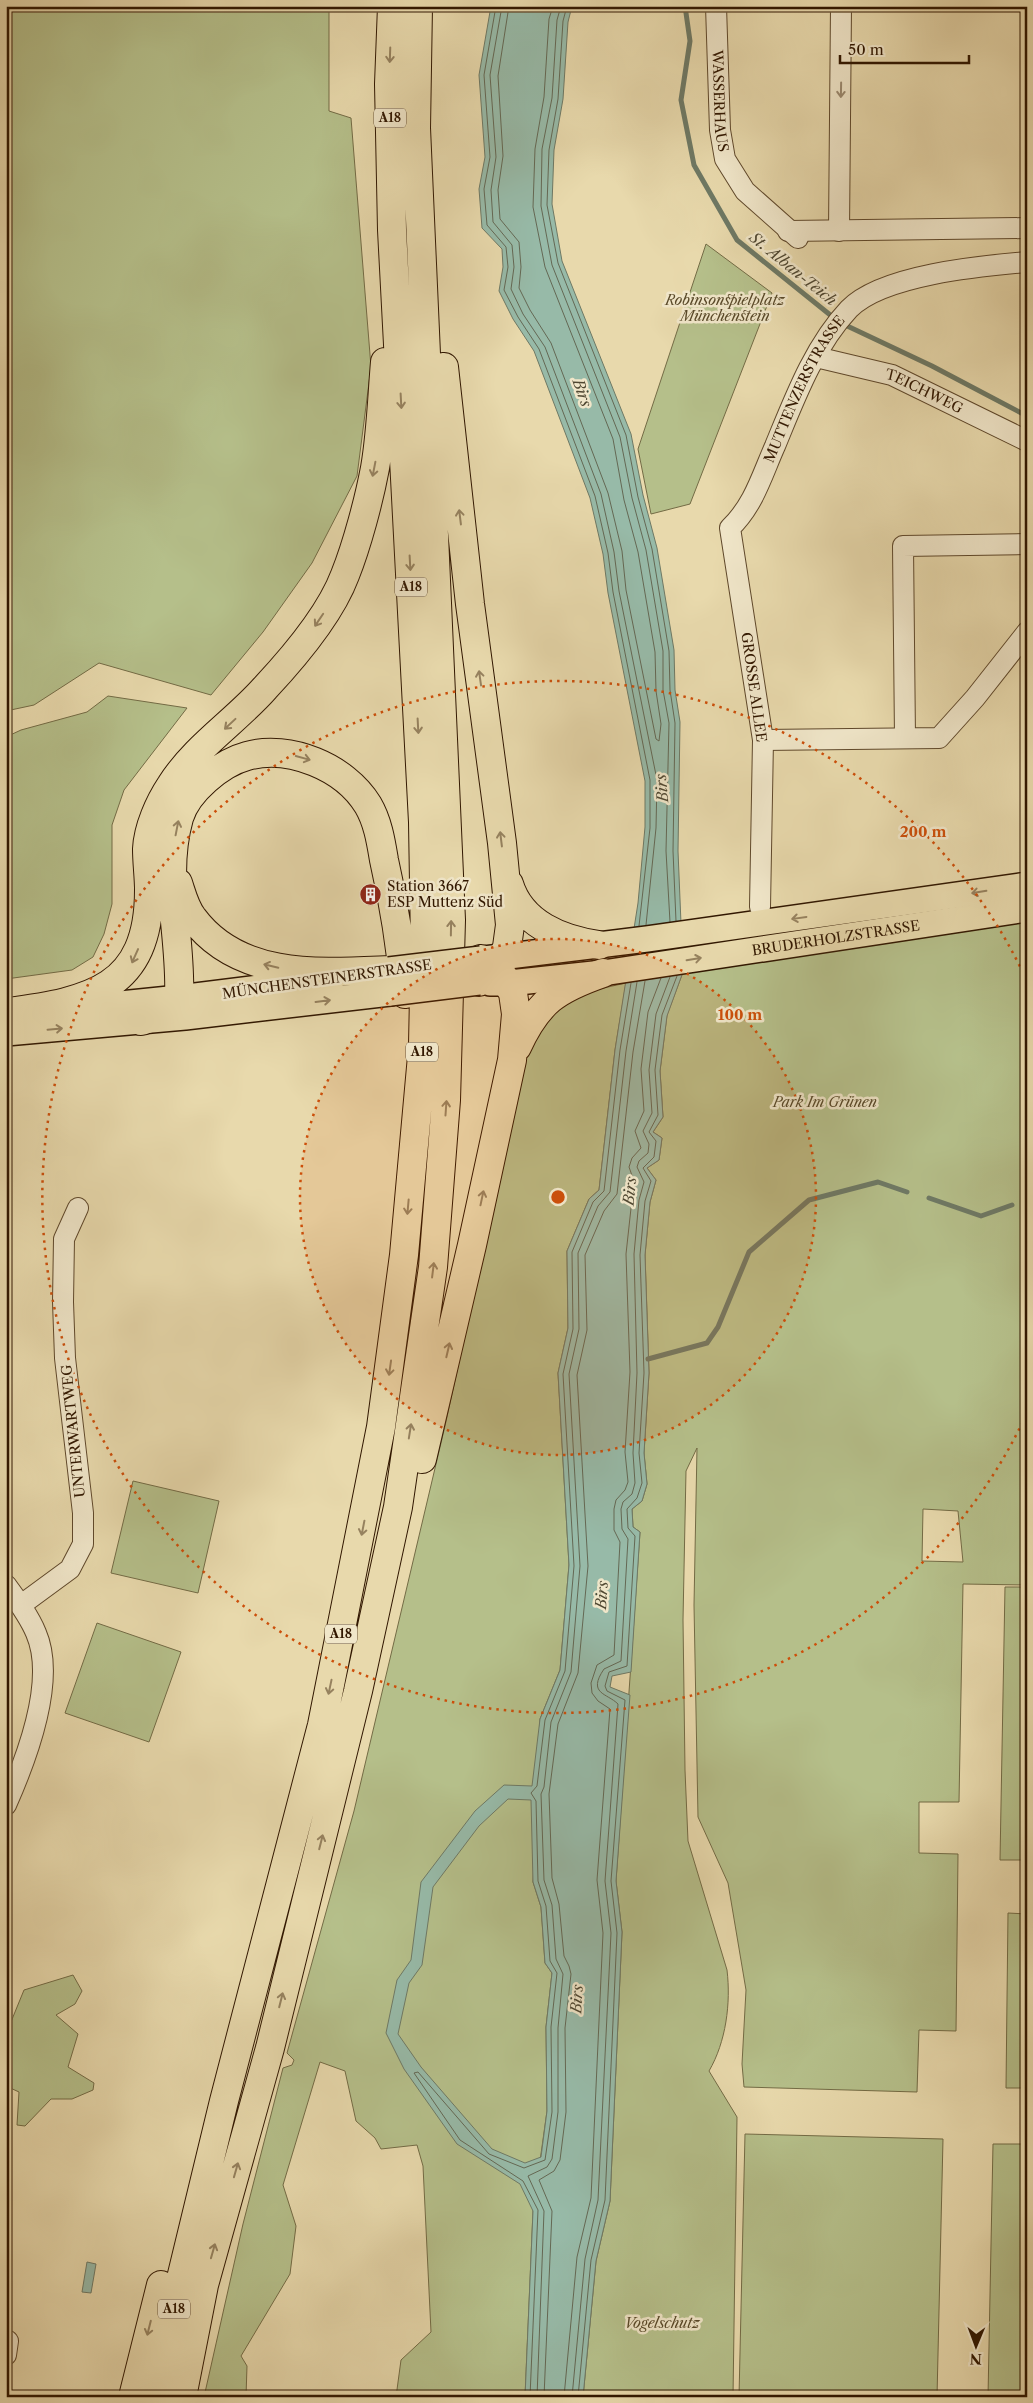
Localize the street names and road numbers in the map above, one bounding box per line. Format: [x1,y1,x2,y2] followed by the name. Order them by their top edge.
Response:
[708,49,733,153] street label: WASSERHAUS
[374,109,406,128] road number: A18
[760,312,849,465] street label: MUTTENZERSTRASSE
[884,365,966,417] street label: TEICHWEG
[395,578,427,596] road number: A18
[737,631,771,743] street label: GROSSE ALLEE
[751,916,921,959] street label: BRUDERHOLZSTRASSE
[221,955,433,1003] street label: MÜNCHENSTEINERSTRASSE
[406,1042,438,1062] road number: A18
[57,1364,89,1498] street label: UNTERWARTWEG
[325,1625,357,1644] road number: A18
[158,2300,190,2318] road number: A18

